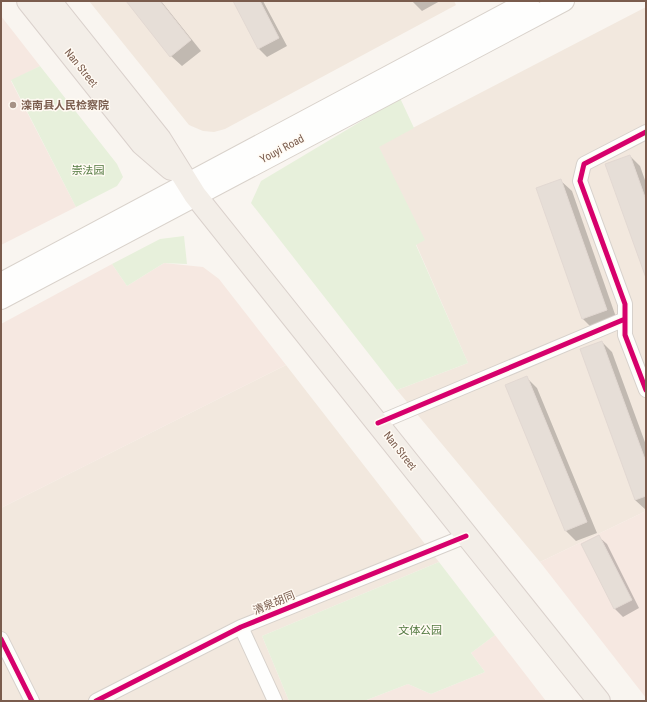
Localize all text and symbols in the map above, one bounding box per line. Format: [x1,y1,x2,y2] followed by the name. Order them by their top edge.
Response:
[62,46,100,90] street label: Nan Street
[21,99,109,112] place label: 滦南县人民检察院
[8,100,18,110] marker: 滦南县人民检察院
[258,132,306,166] street label: Youyi Road
[72,164,105,177] park label: 崇法园
[381,429,419,473] street label: Nan Street
[251,589,297,617] street label: 清泉胡同
[398,624,442,637] park label: 文体公园

